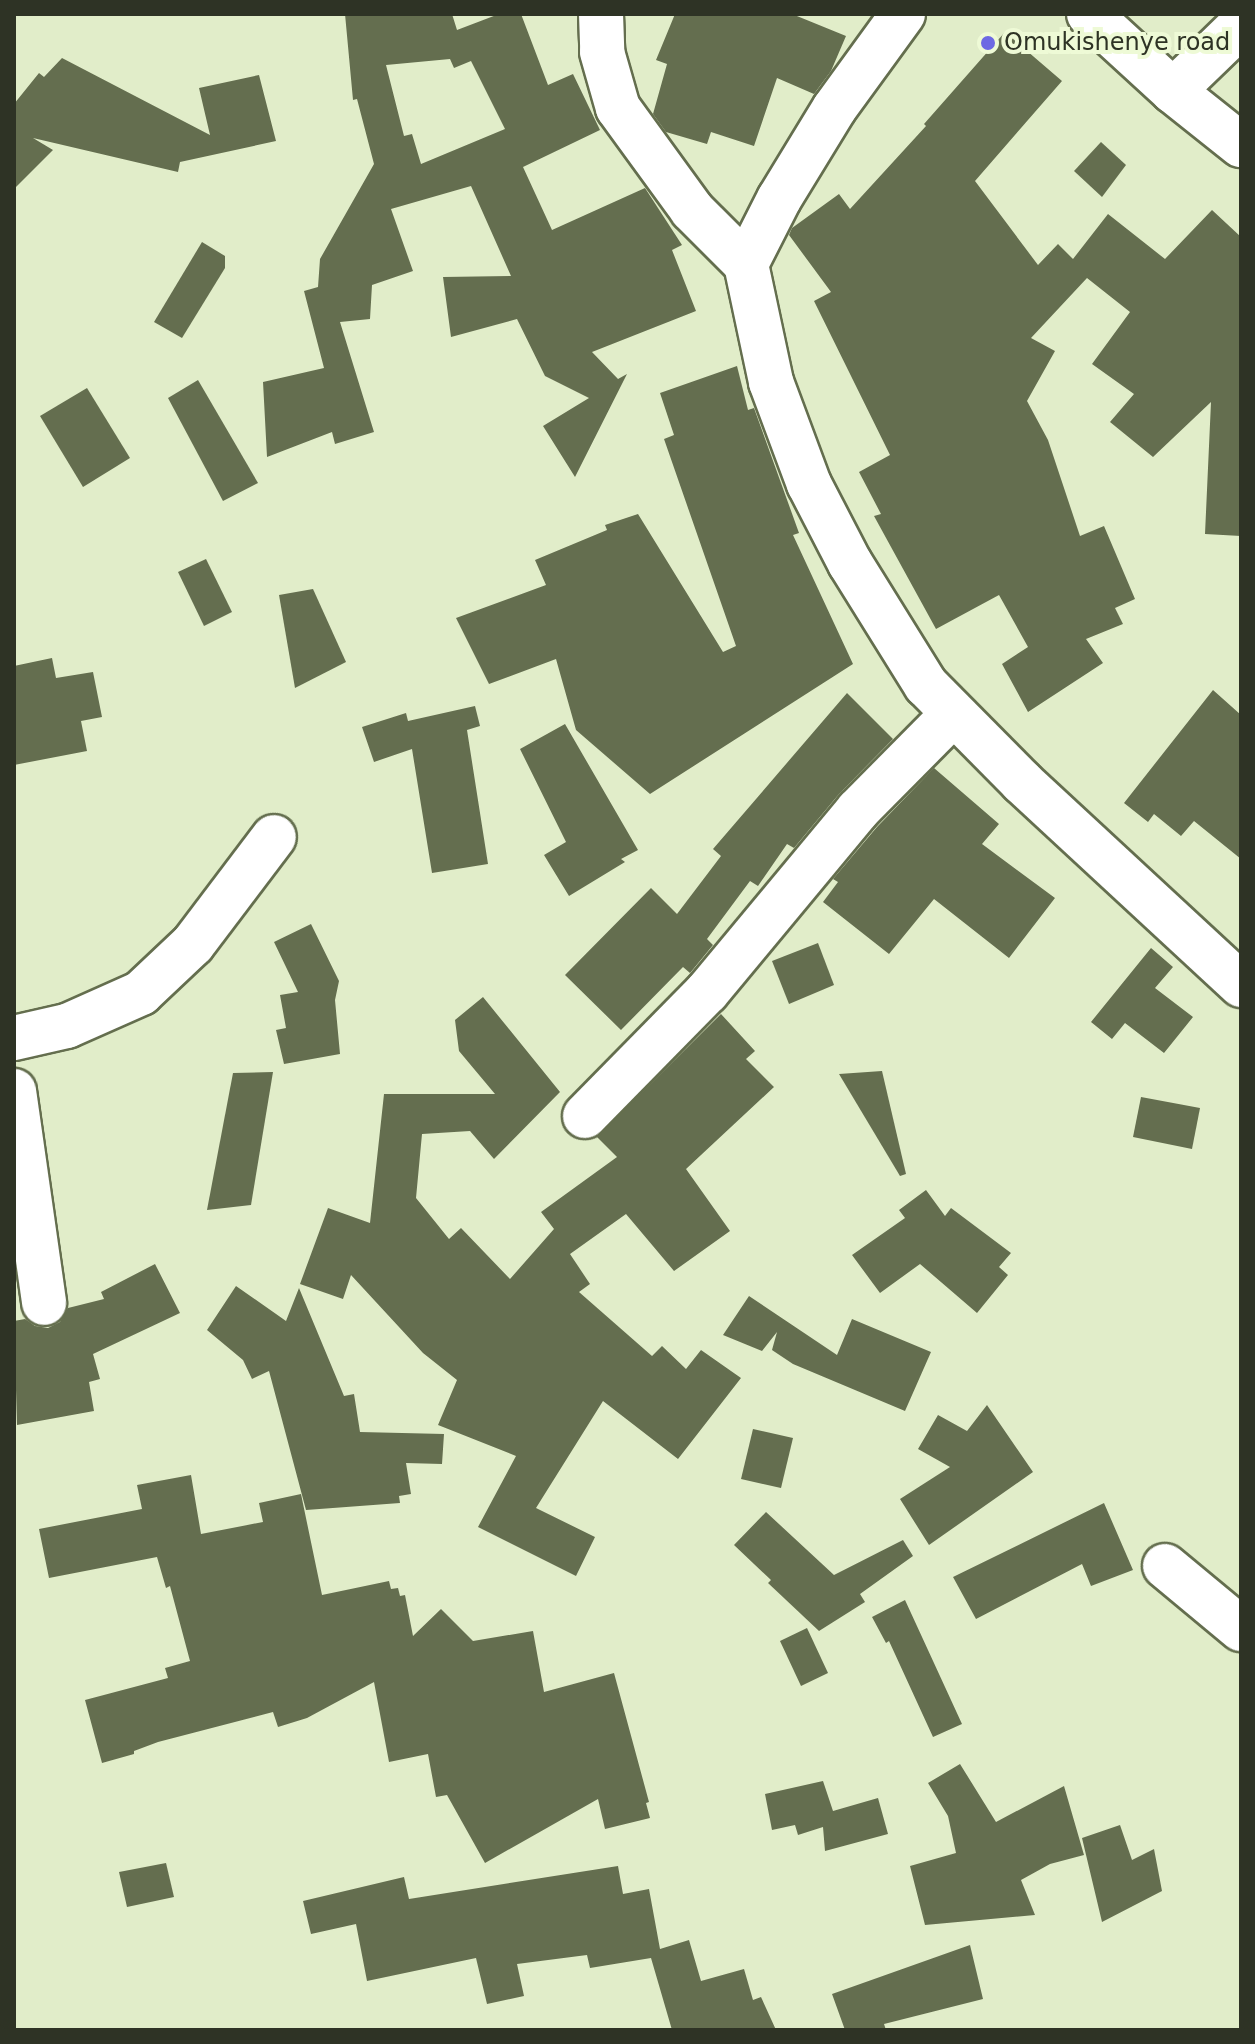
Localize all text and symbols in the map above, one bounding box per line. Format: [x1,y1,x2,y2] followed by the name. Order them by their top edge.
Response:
[1004,29,1230,57] place label: Omukishenye road
[979,34,997,52] marker: Omukishenye road

